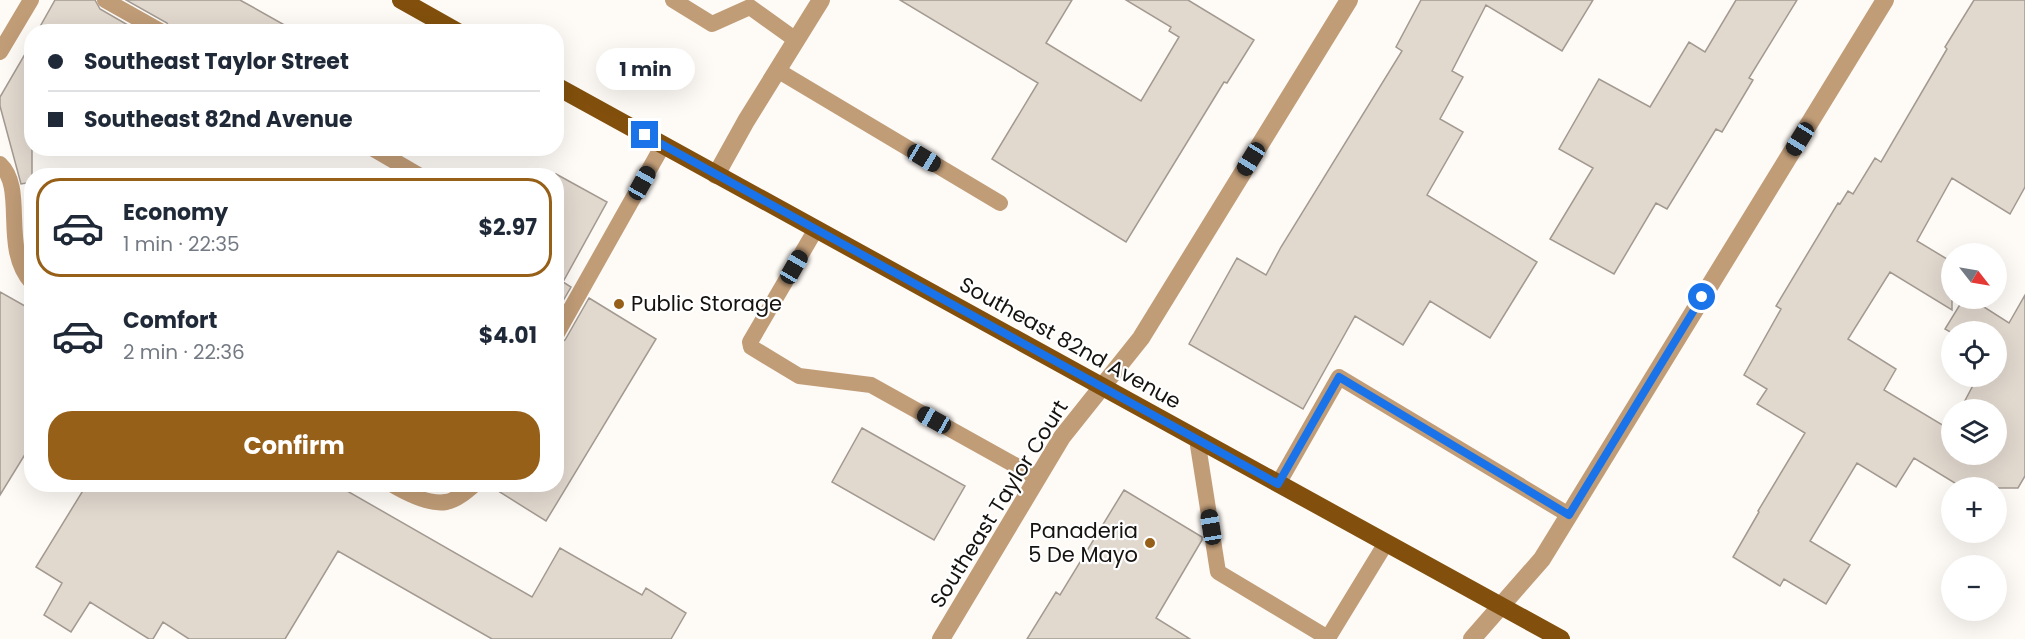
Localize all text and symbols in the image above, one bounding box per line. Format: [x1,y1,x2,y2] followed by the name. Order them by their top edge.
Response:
[84,46,349,77] text: Southeast Taylor Street
[596,48,694,90] callout: 1 min
[619,55,672,83] text: 1 min
[84,104,353,135] text: Southeast 82nd Avenue
[1783,119,1817,159] car
[631,121,658,148] route end
[1234,139,1268,179] car
[904,141,944,175] car
[625,163,659,203] car
[123,197,228,228] text: Economy
[51,201,105,255] icon: car
[478,212,537,243] text: $2.97
[123,230,240,258] text: 1 min · 22:35
[1941,243,2007,309] north arrow
[1941,243,2007,621] map controls
[777,247,811,287] car
[954,269,1186,416] street label: Southeast 82nd Avenue
[1688,283,1715,310] route start
[631,289,782,318] place label: Public Storage
[612,297,626,311] marker: Public Storage
[123,305,217,336] text: Comfort
[51,309,105,363] icon: car
[479,320,537,351] text: $4.01
[1941,321,2007,387] button: locate
[123,338,245,366] text: 2 min · 22:36
[923,394,1074,613] street label: Southeast Taylor Court
[1941,399,2007,465] button: layers
[914,403,954,437] car
[48,411,540,480] button: Confirm
[1941,477,2007,543] button: +
[1199,508,1223,546] car
[1028,516,1138,569] place label: Panaderia 5 De Mayo
[1143,536,1157,550] marker: Panaderia 5 De Mayo
[1941,555,2007,621] button: −

